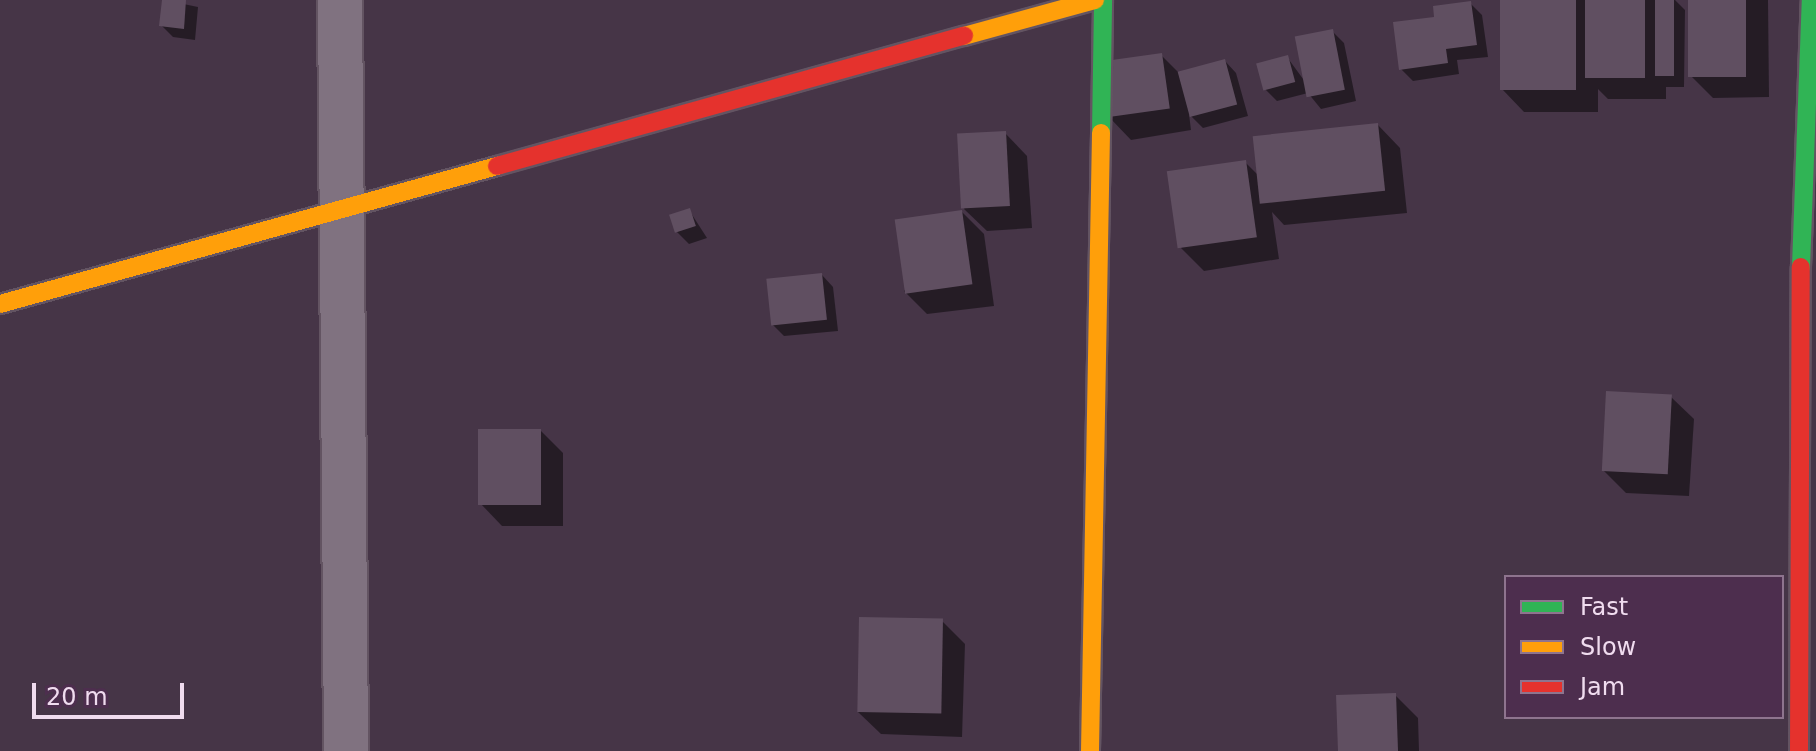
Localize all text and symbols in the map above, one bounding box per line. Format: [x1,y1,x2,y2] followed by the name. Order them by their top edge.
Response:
[1504,575,1784,719] legend
[1580,593,1628,621] text: Fast
[1580,633,1636,661] text: Slow
[36,667,188,717] scale bar
[1580,673,1625,701] text: Jam
[46,683,108,711] text: 20 m

